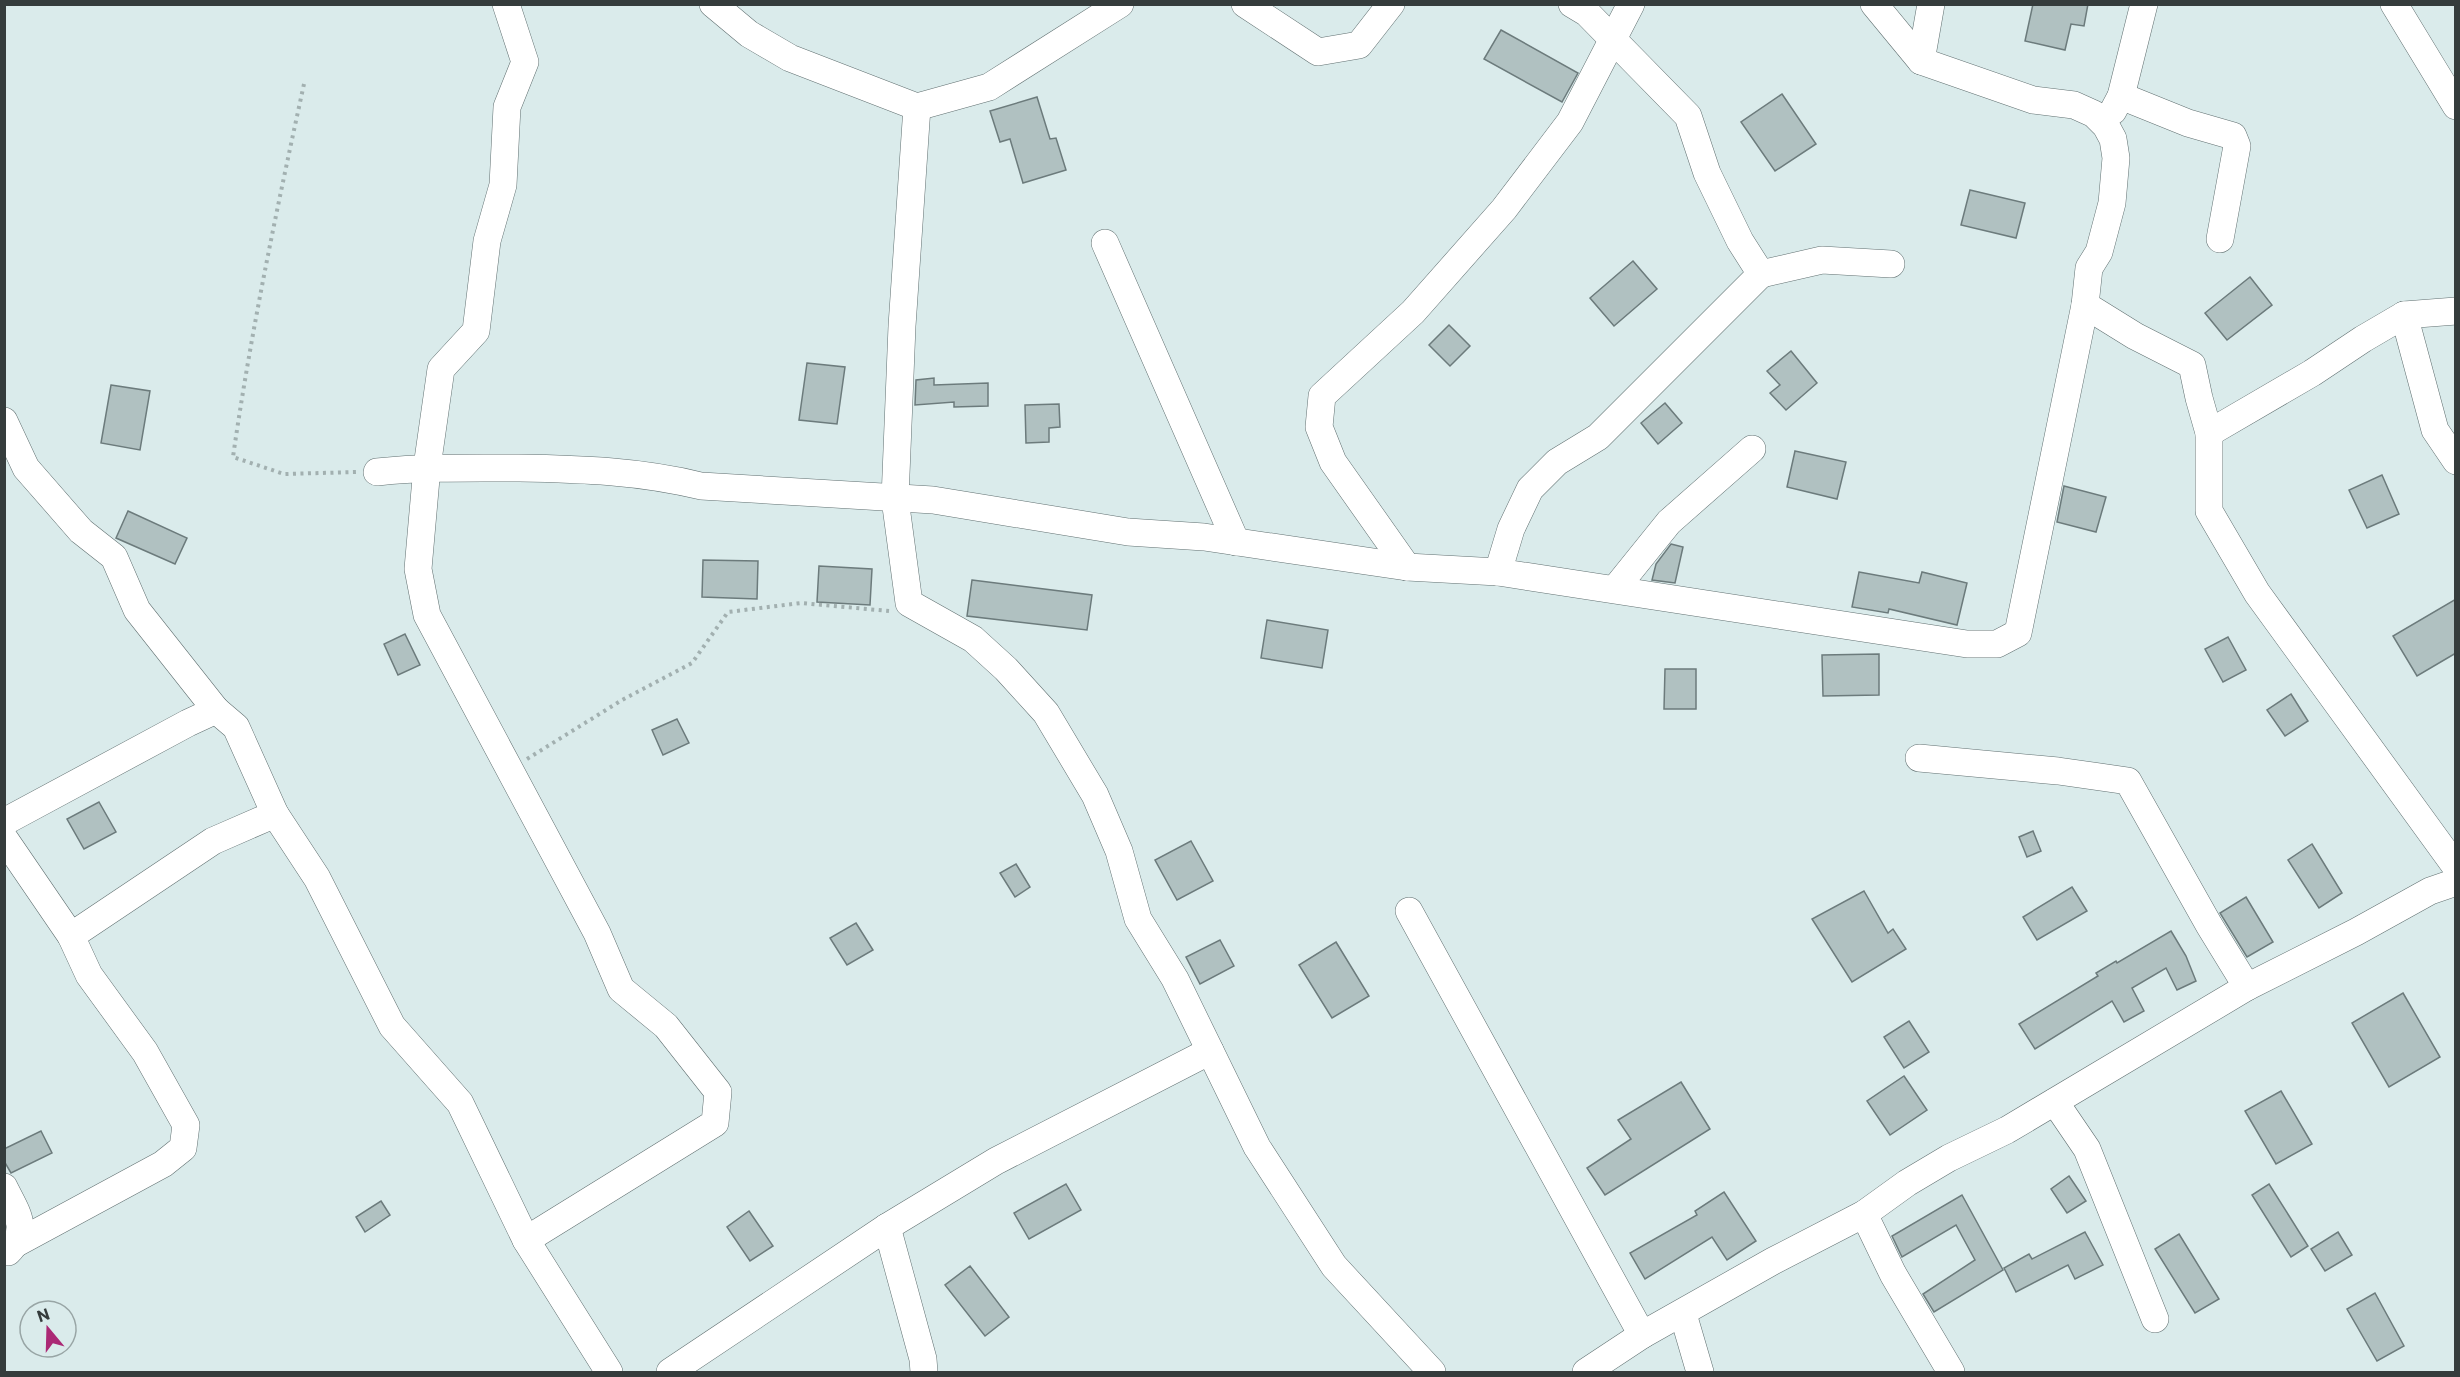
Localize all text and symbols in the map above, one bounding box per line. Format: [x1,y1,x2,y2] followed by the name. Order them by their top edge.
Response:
[18,1299,78,1359] north arrow
[34,1303,52,1325] text: N

